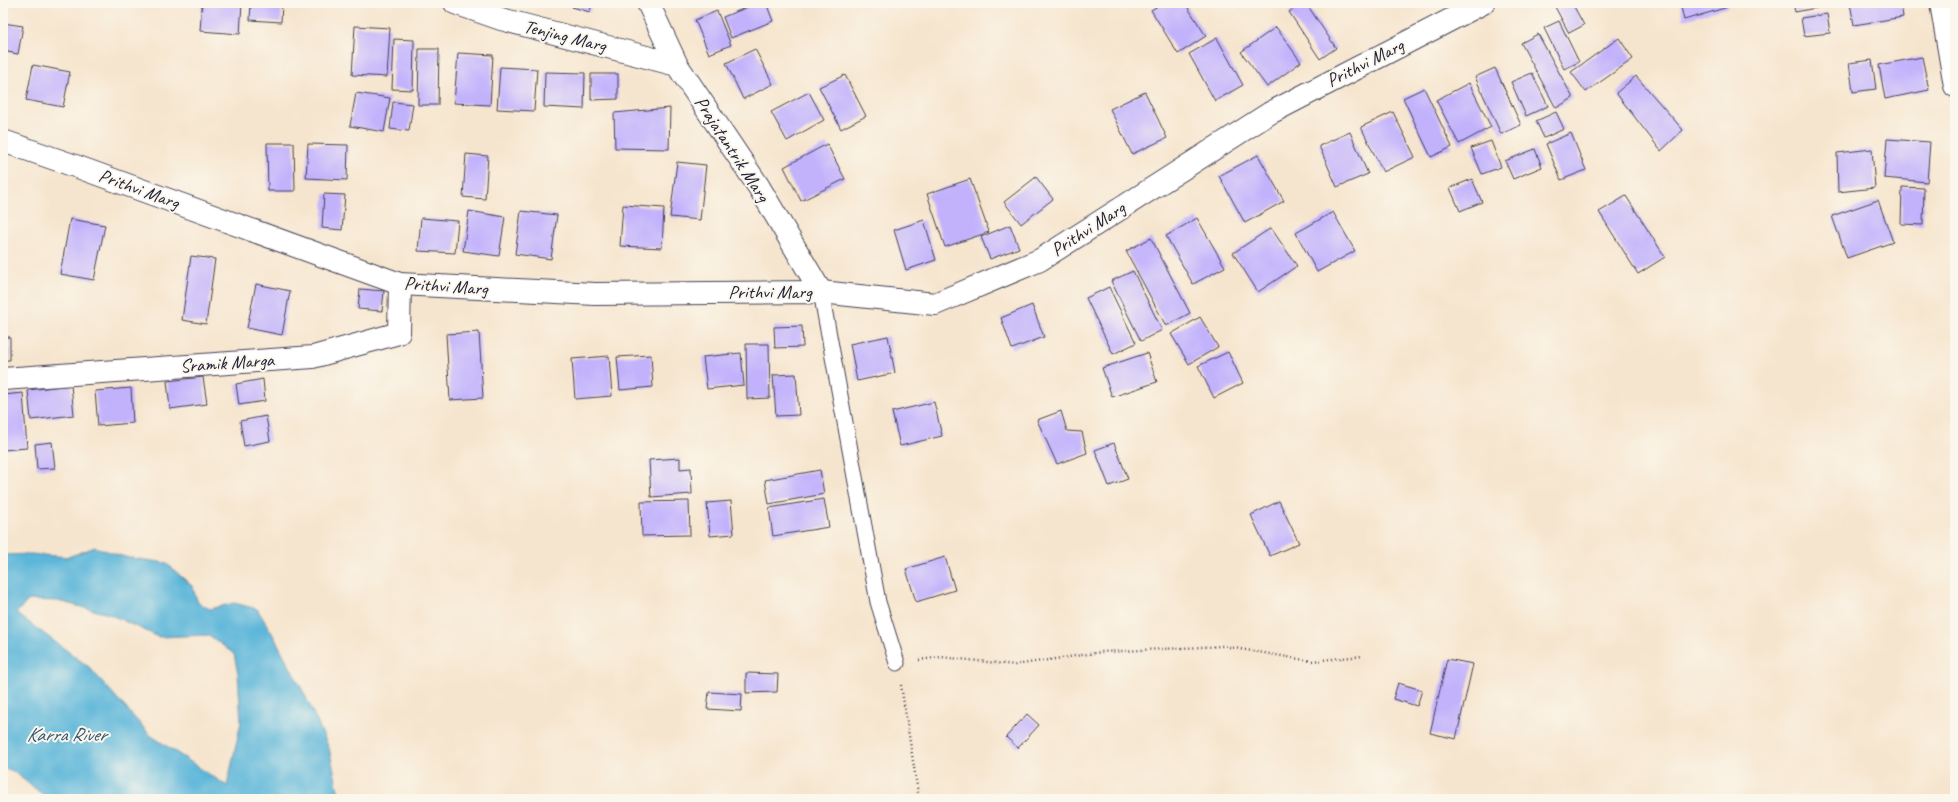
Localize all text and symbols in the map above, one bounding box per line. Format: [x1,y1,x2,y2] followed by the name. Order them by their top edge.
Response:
[521,14,610,58] street label: Tenjing Marg
[1322,33,1409,93] street label: Prithvi Marg
[689,92,776,207] street label: Prajatantrik Marg
[96,163,184,215] street label: Prithvi Marg
[1046,195,1131,262] street label: Prithvi Marg
[403,271,490,301] street label: Prithvi Marg
[728,280,813,304] street label: Prithvi Marg
[179,348,276,378] street label: Sramik Marga
[26,722,109,747] water label: Karra River

